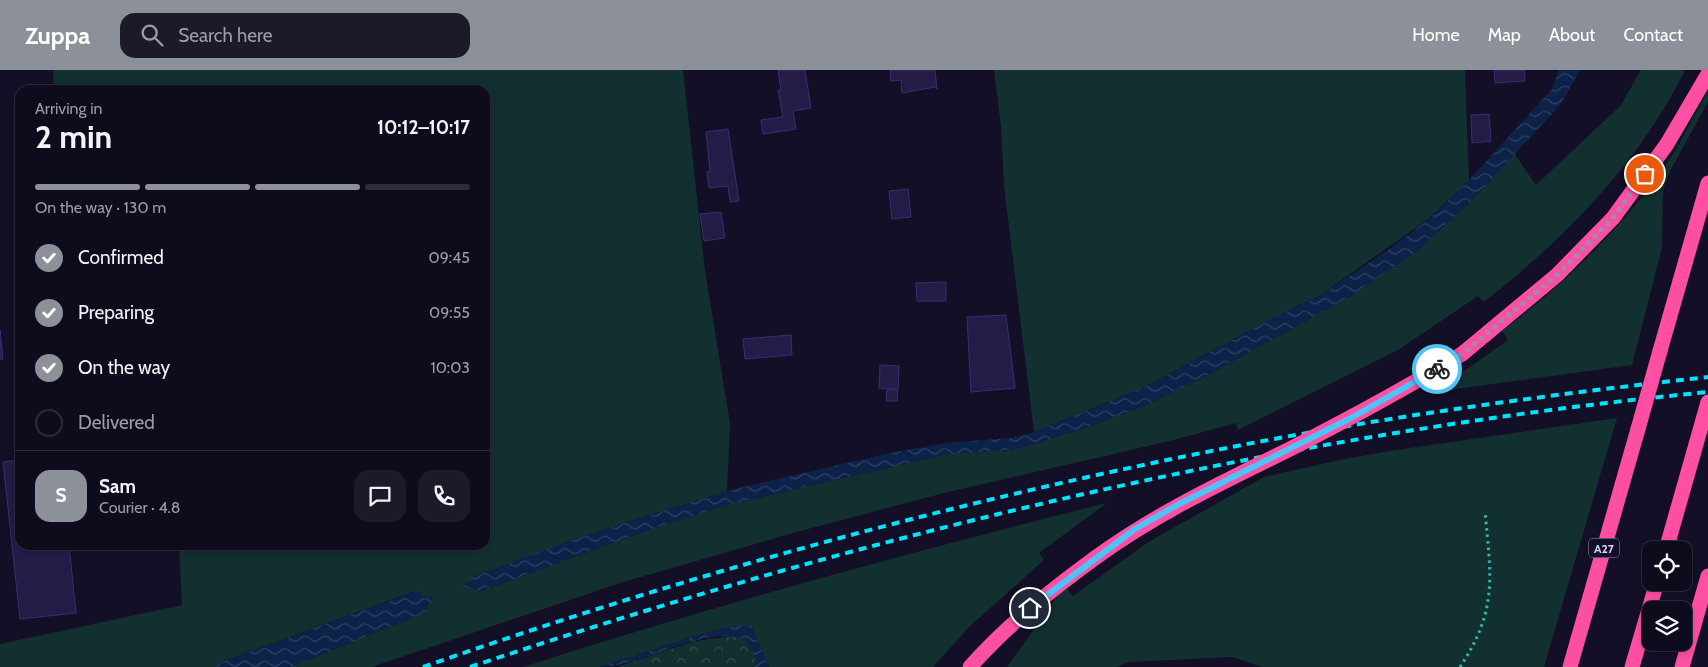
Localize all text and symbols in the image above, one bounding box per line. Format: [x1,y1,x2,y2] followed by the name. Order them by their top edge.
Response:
[120,13,470,58] search box
[25,21,90,50] text: Zuppa
[138,21,166,49] icon: search
[178,24,273,47] text: Search here
[1412,24,1460,46] text: Home
[1488,24,1521,46] text: Map
[1549,24,1595,46] text: About
[1623,24,1683,46] text: Contact
[35,99,102,118] text: Arriving in
[377,116,470,139] text: 10:12–10:17
[35,117,112,156] text: 2 min
[1624,153,1666,195] pin
[1631,160,1659,188] icon: bag
[35,198,166,217] text: On the way · 130 m
[35,244,63,272] icon: check
[78,246,164,269] text: Confirmed
[429,248,470,267] text: 09:45
[35,299,63,327] icon: check
[78,301,154,324] text: Preparing
[429,303,470,322] text: 09:55
[1412,344,1462,394] courier
[35,354,63,382] icon: check
[1423,355,1451,383] icon: bike
[78,356,170,379] text: On the way
[430,358,470,377] text: 10:03
[78,411,155,434] text: Delivered
[354,470,406,522] button: chat
[418,470,470,522] button: phone
[99,475,136,498] text: Sam
[55,484,67,507] text: S
[99,498,181,517] text: Courier · 4.8
[1589,538,1619,558] road number: A27
[1642,541,1692,651] map controls
[1642,541,1692,591] button: locate
[1009,587,1051,629] pin
[1016,594,1044,622] icon: home
[1642,601,1692,651] button: layers

